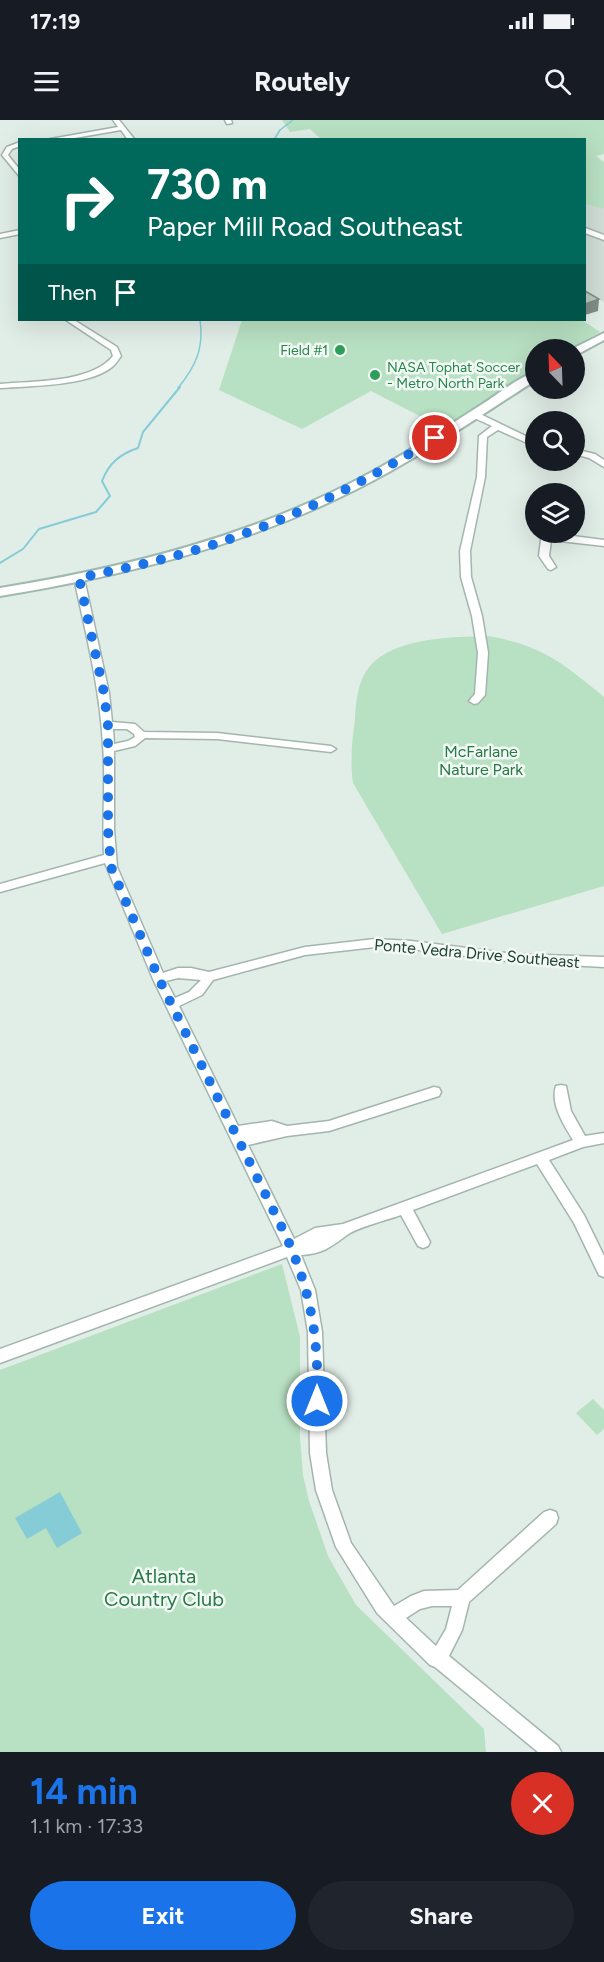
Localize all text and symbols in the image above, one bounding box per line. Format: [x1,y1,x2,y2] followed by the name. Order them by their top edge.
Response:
[30,8,80,35] text: 17:19
[30,65,63,98] icon: menu
[254,65,350,98] text: Routely
[541,65,574,98] icon: search
[147,159,268,210] text: 730 m
[48,162,126,240] icon: right
[147,210,463,243] text: Paper Mill Road Southeast
[109,276,142,309] icon: arrive
[48,279,97,306] text: Then
[525,339,585,399] north arrow
[525,339,585,543] map controls
[280,342,328,359] place label: Field #1
[333,343,347,357] marker: Field #1
[387,359,520,392] place label: NASA Tophat Soccer - Metro North Park
[368,368,382,382] marker: NASA Tophat Soccer - Metro North Park
[525,411,585,471] button: search
[409,412,460,463] pin
[418,421,451,454] icon: arrive
[525,483,585,543] button: layers
[439,742,523,779] park label: McFarlane Nature Park
[373,935,581,972] street label: Ponte Vedra Drive Southeast
[285,1369,349,1433] position arrow
[104,1564,224,1611] park label: Atlanta Country Club
[30,1770,138,1813] text: 14 min
[511,1772,574,1835] button: close
[30,1814,143,1838] text: 1.1 km · 17:33
[30,1881,296,1950] button: Exit
[308,1881,574,1950] button: Share

